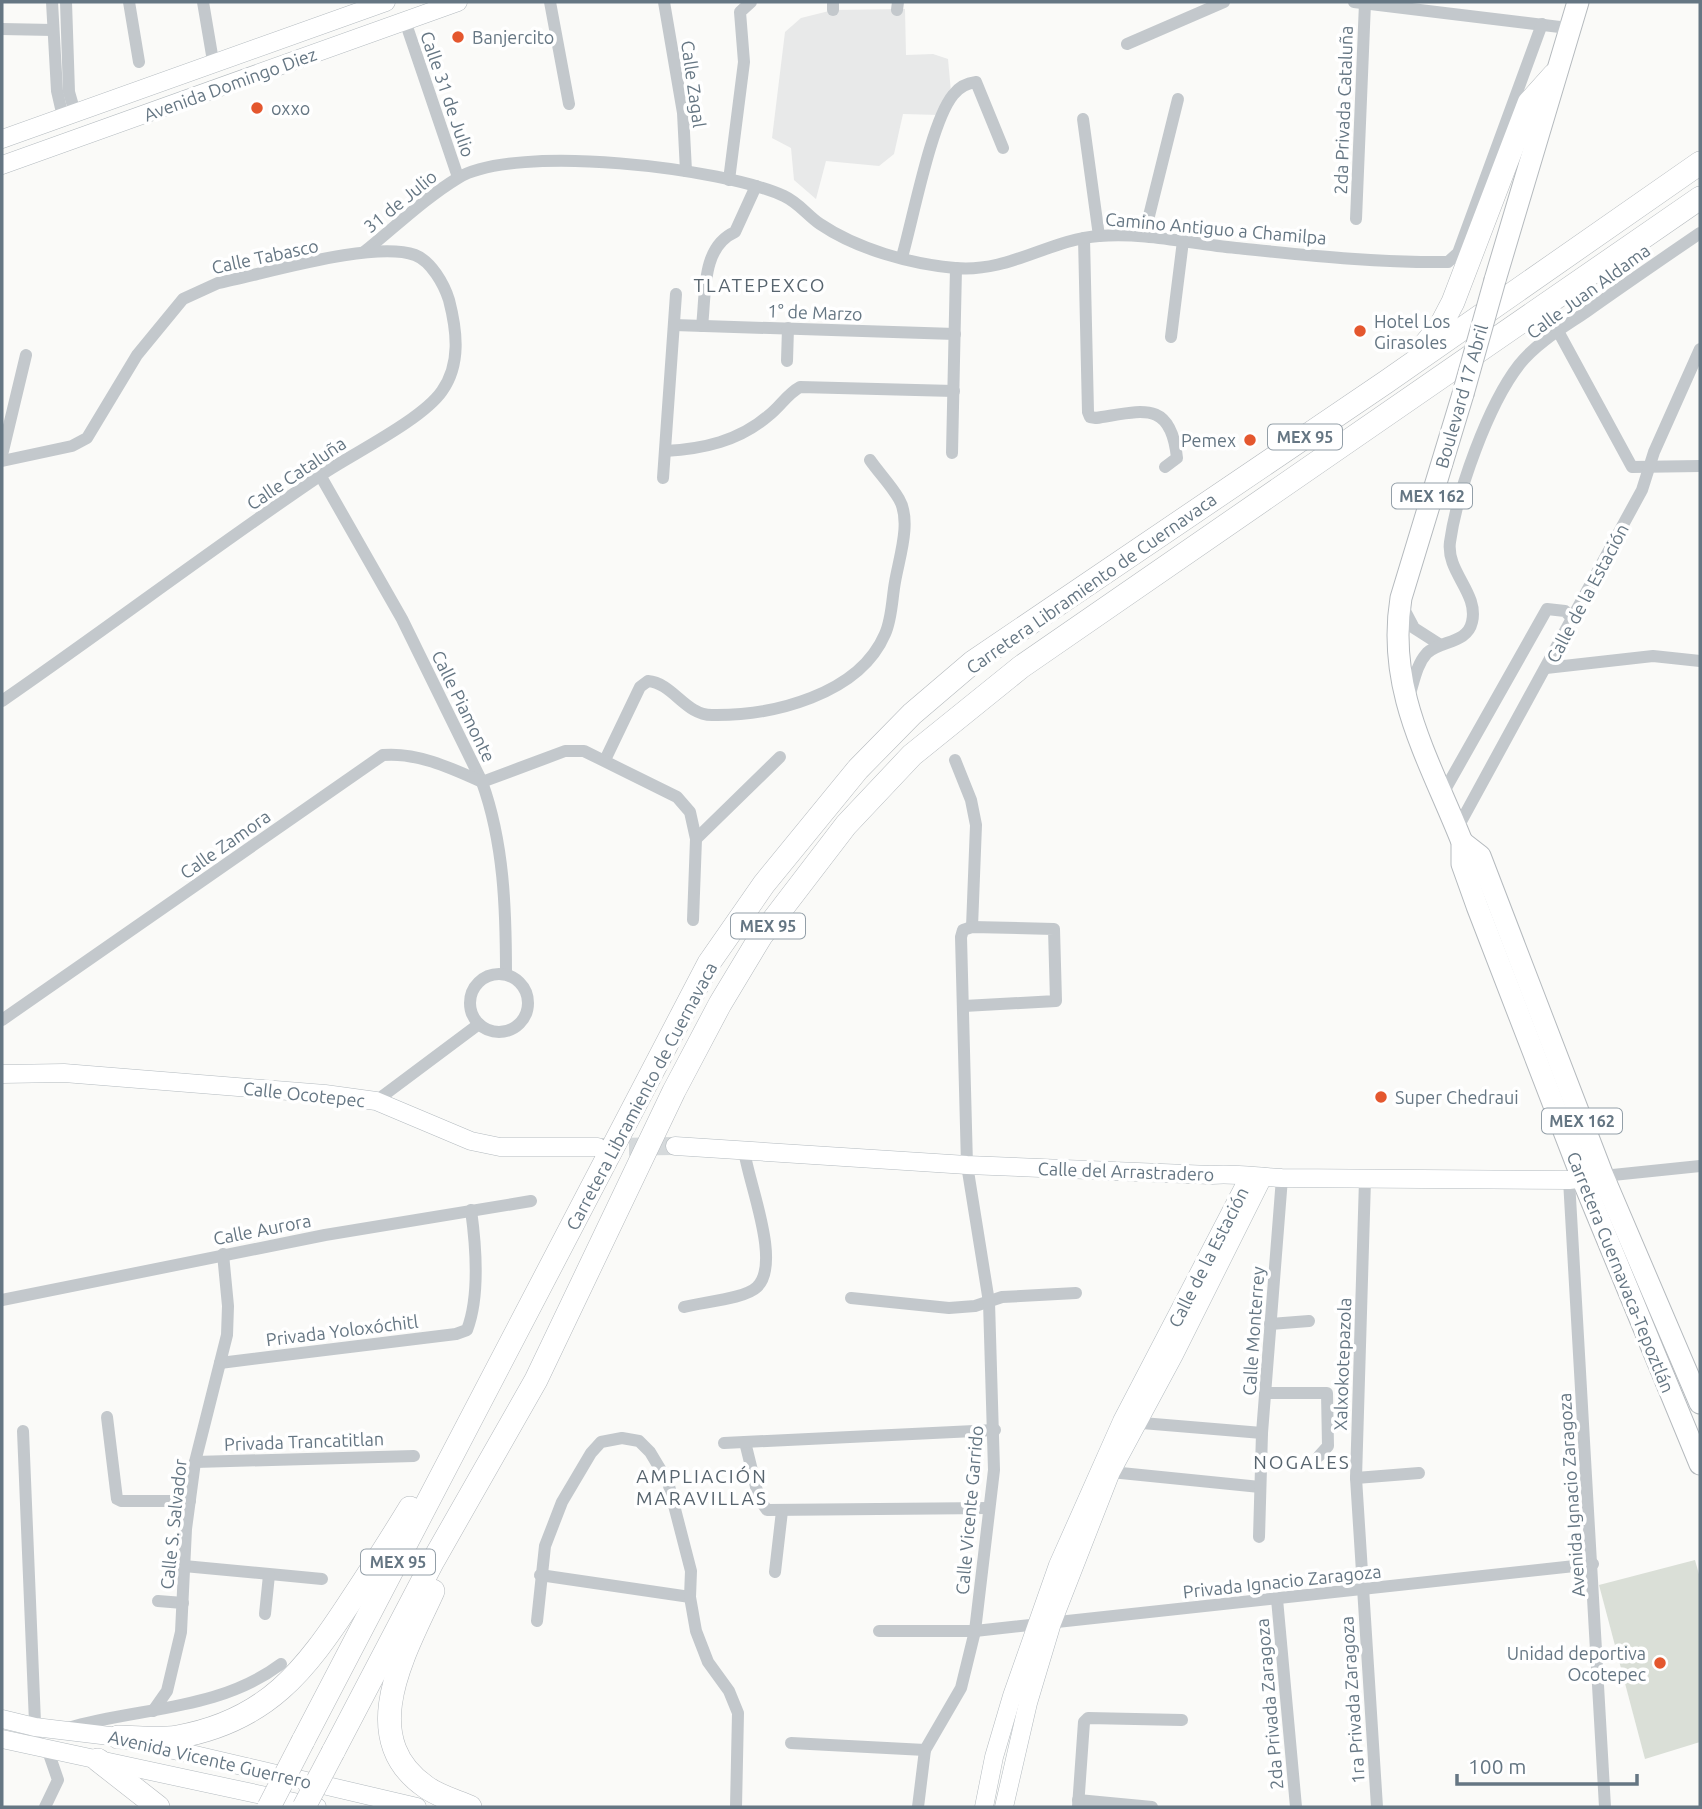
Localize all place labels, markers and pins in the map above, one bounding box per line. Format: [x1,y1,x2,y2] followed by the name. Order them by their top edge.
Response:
[472,27,554,47] place label: Banjercito
[450,29,466,45] marker: Banjercito
[271,98,310,118] place label: oxxo
[249,100,265,116] marker: oxxo
[1374,311,1451,352] place label: Hotel Los Girasoles
[1352,323,1368,339] marker: Hotel Los Girasoles
[1181,430,1236,450] place label: Pemex
[1242,432,1258,448] marker: Pemex
[1395,1087,1519,1107] place label: Super Chedraui
[1373,1089,1389,1105] marker: Super Chedraui
[1507,1643,1646,1684] place label: Unidad deportiva Ocotepec
[1652,1655,1668,1671] marker: Unidad deportiva Ocotepec

